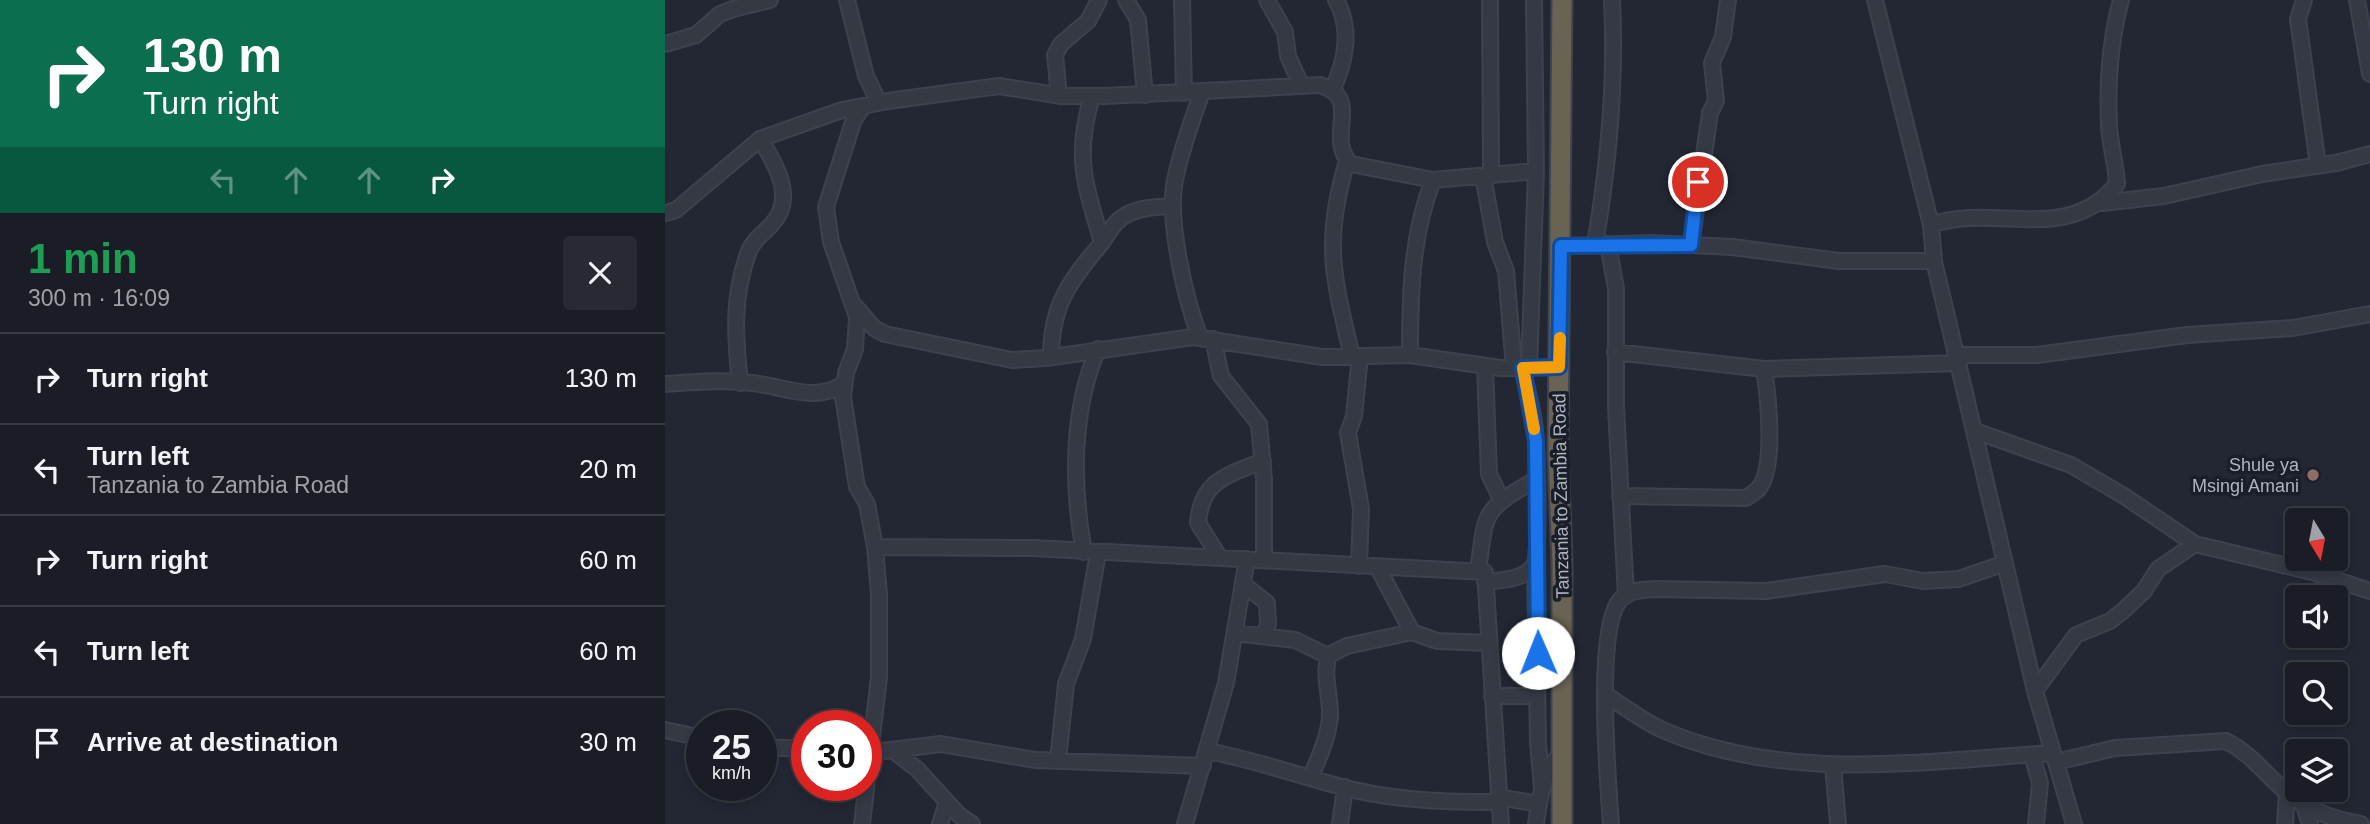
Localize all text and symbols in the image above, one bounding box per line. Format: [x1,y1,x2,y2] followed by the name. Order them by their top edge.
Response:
[28,28,119,119] icon: right
[143,28,282,82] text: 130 m
[143,85,279,121] text: Turn right
[1668,152,1728,212] pin
[204,161,242,199] icon: left
[277,161,315,199] icon: ahead
[350,161,388,199] icon: ahead
[423,161,461,199] icon: right
[1679,163,1717,201] icon: arrive
[28,235,138,282] text: 1 min
[563,236,637,310] button: close
[28,285,170,311] text: 300 m · 16:09
[28,360,66,398] icon: right
[87,363,208,393] text: Turn right
[565,363,637,393] text: 130 m
[1549,393,1573,599] street label: Tanzania to Zambia Road
[87,441,189,471] text: Turn left
[28,451,66,489] icon: left
[579,454,637,484] text: 20 m
[2192,455,2300,496] place label: Shule ya Msingi Amani
[2305,467,2321,483] marker: Shule ya Msingi Amani
[87,472,349,498] text: Tanzania to Zambia Road
[2285,508,2349,570] north arrow
[2285,508,2348,802] map controls
[28,542,66,580] icon: right
[87,545,208,575] text: Turn right
[579,545,637,575] text: 60 m
[2285,585,2348,648] button: sound
[1501,616,1575,690] position arrow
[28,633,66,671] icon: left
[87,636,189,666] text: Turn left
[579,636,637,666] text: 60 m
[2285,662,2348,725] button: search
[791,710,882,801] speed limit sign: 30
[28,724,66,762] icon: arrive
[87,727,338,757] text: Arrive at destination
[579,727,637,757] text: 30 m
[712,727,751,766] text: 25
[2285,739,2348,802] button: layers
[712,763,751,783] text: km/h

